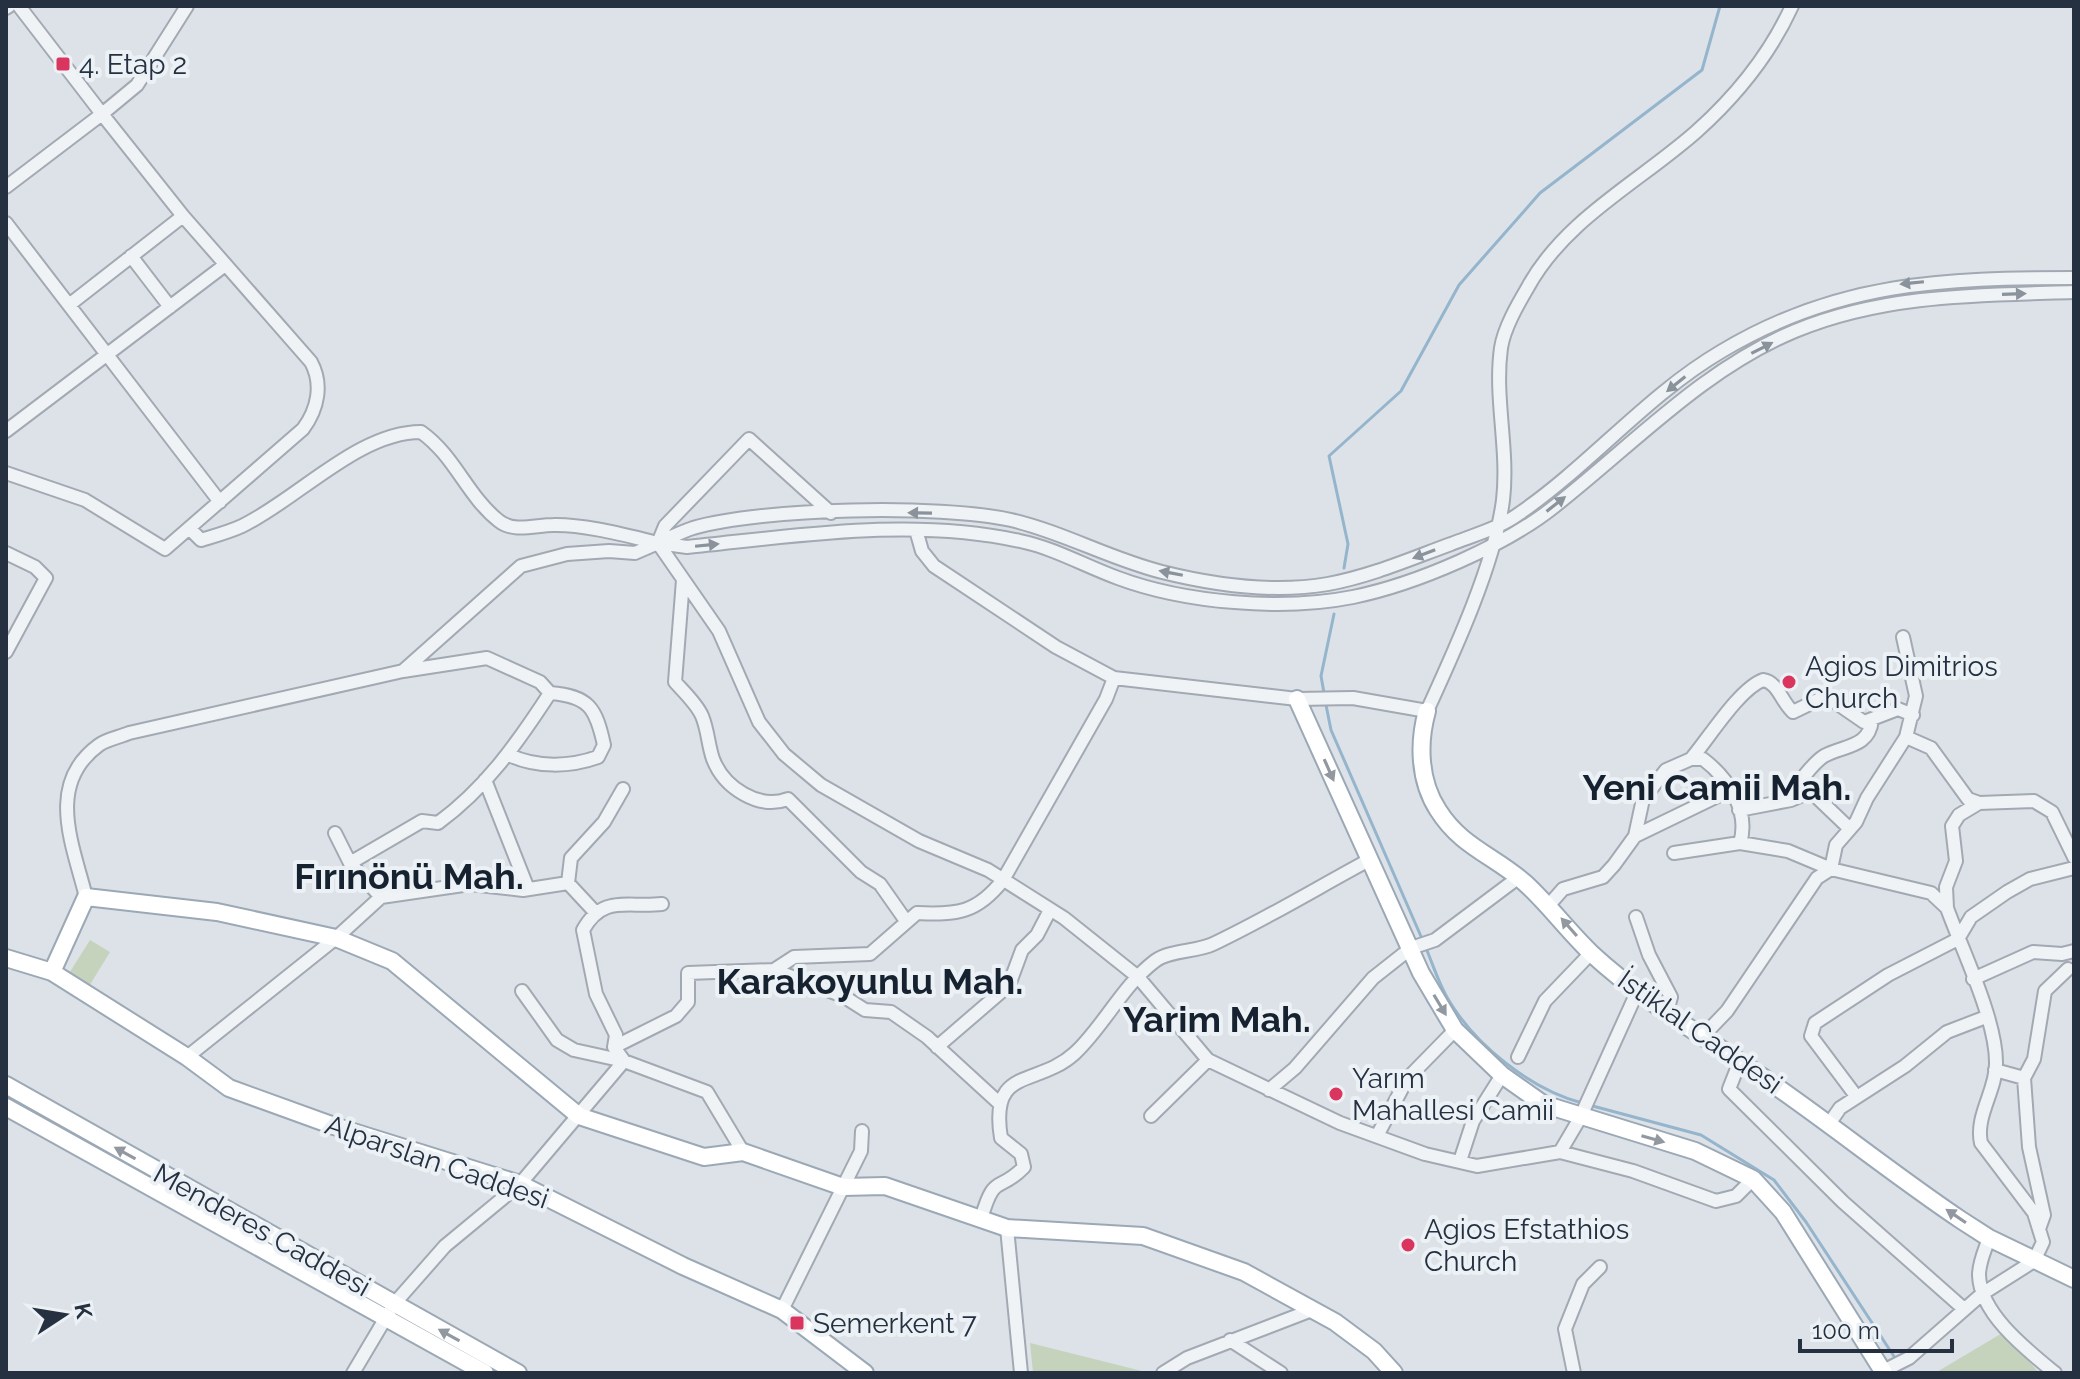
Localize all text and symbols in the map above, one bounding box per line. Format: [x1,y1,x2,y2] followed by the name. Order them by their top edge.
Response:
[79,48,187,81] place label: 4. Etap 2
[54,55,72,73] marker: 4. Etap 2
[1899,277,1924,290] one-way arrow
[2002,288,2027,300] one-way arrow
[1751,341,1774,354] one-way arrow
[1666,375,1686,391] one-way arrow
[1546,497,1566,513] one-way arrow
[907,507,932,519] one-way arrow
[695,538,720,551] one-way arrow
[1412,548,1436,560] one-way arrow
[1158,566,1183,579] one-way arrow
[1805,650,1998,715] place label: Agios Dimitrios Church
[1780,673,1798,691] marker: Agios Dimitrios Church
[1322,758,1336,782] one-way arrow
[1583,766,1851,808] district label: Yeni Camii Mah.
[294,855,524,897] district label: Fırınönü Mah.
[1561,918,1578,938] one-way arrow
[717,960,1023,1002] district label: Karakoyunlu Mah.
[1612,963,1788,1101] street label: İstiklal Caddesi
[1433,994,1447,1016] one-way arrow
[1123,998,1311,1040] district label: Yarim Mah.
[1352,1062,1554,1127] place label: Yarım Mahallesi Camii
[1327,1085,1345,1103] marker: Yarım Mahallesi Camii
[321,1108,553,1216] street label: Alparslan Caddesi
[1641,1133,1665,1146] one-way arrow
[114,1146,136,1160] one-way arrow
[148,1157,376,1303] street label: Menderes Caddesi
[1945,1209,1966,1224] one-way arrow
[1424,1213,1629,1278] place label: Agios Efstathios Church
[1399,1236,1417,1254] marker: Agios Efstathios Church
[24,1275,104,1355] north arrow
[69,1301,98,1321] text: K
[1800,1303,1952,1353] scale bar
[813,1307,977,1340] place label: Semerkent 7
[788,1314,806,1332] marker: Semerkent 7
[1812,1316,1880,1345] text: 100 m
[438,1328,461,1342] one-way arrow

